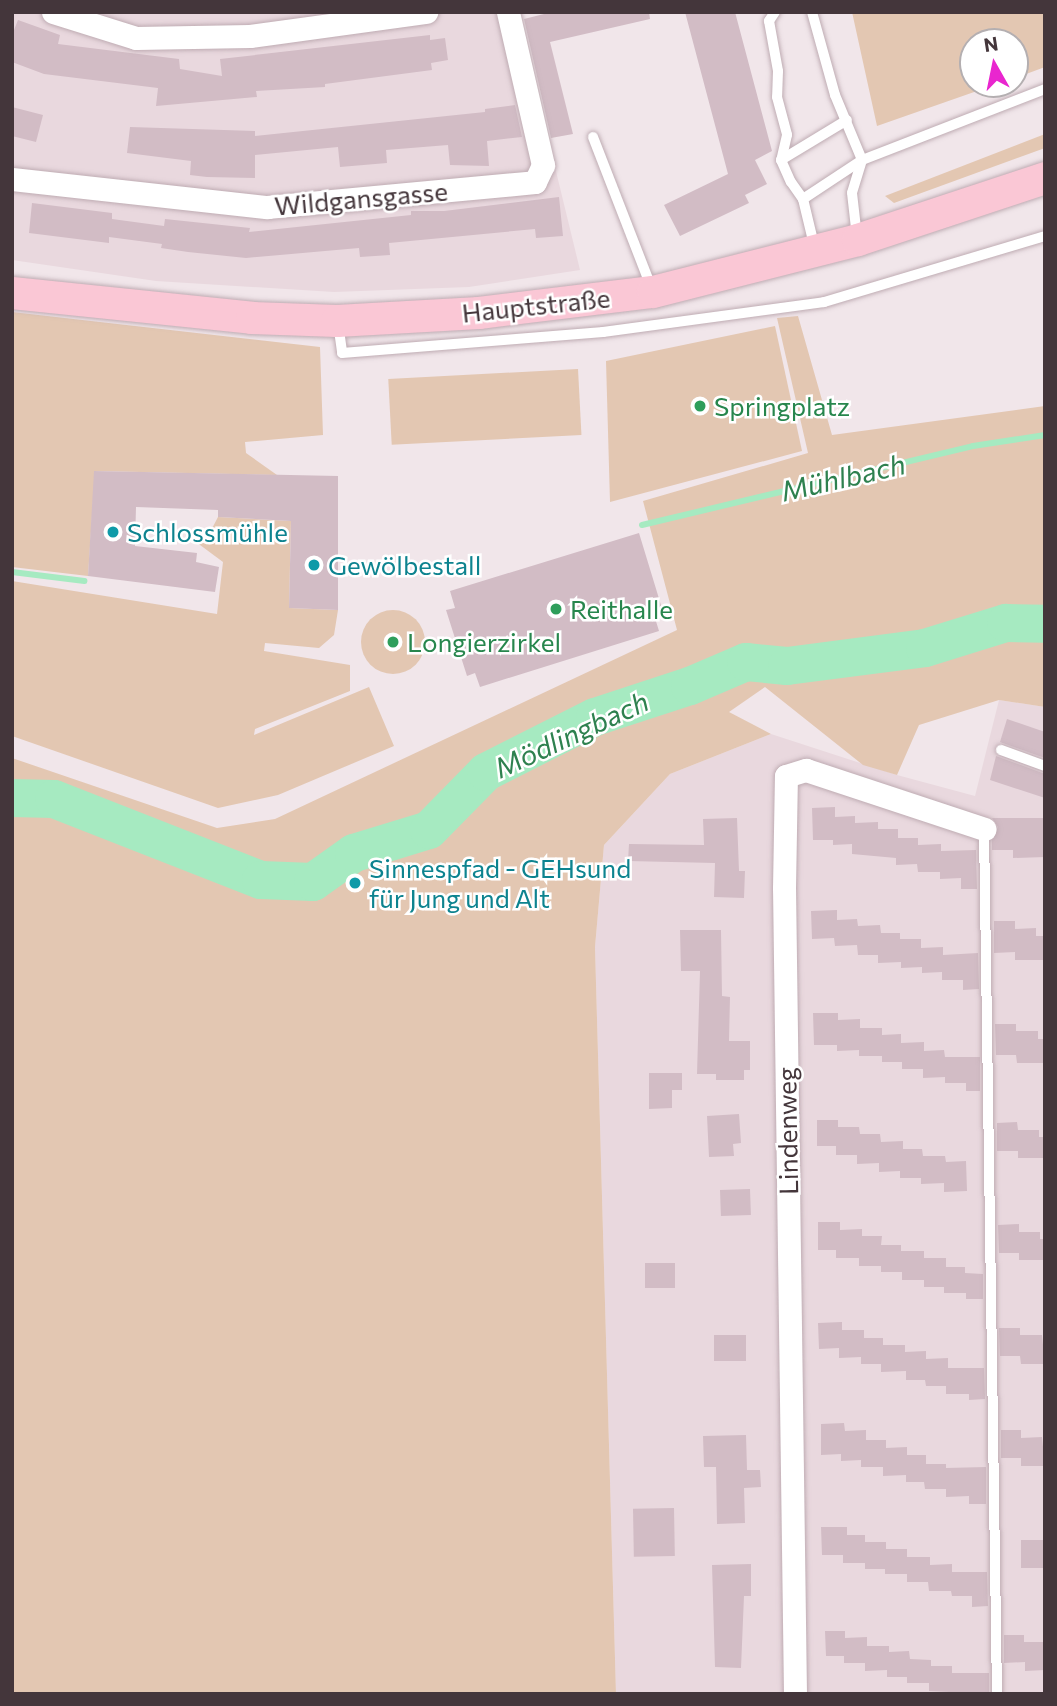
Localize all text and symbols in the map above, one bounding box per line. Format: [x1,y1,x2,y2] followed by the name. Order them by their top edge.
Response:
[959,28,1029,98] north arrow
[982,31,1000,56] text: N
[273,175,449,221] street label: Wildgansgasse
[460,282,612,328] street label: Hauptstraße
[714,390,850,422] place label: Springplatz
[692,398,708,414] marker: Springplatz
[778,446,908,508] water label: Mühlbach
[127,516,288,548] place label: Schlossmühle
[105,524,121,540] marker: Schlossmühle
[328,549,481,581] place label: Gewölbestall
[306,557,322,573] marker: Gewölbestall
[570,593,673,625] place label: Reithalle
[548,601,564,617] marker: Reithalle
[407,626,561,658] place label: Longierzirkel
[385,634,401,650] marker: Longierzirkel
[489,684,653,784] water label: Mödlingbach
[369,852,631,914] place label: Sinnespfad - GEHsund für Jung und Alt
[347,875,363,891] marker: Sinnespfad - GEHsund für Jung und Alt
[770,1067,804,1195] street label: Lindenweg

